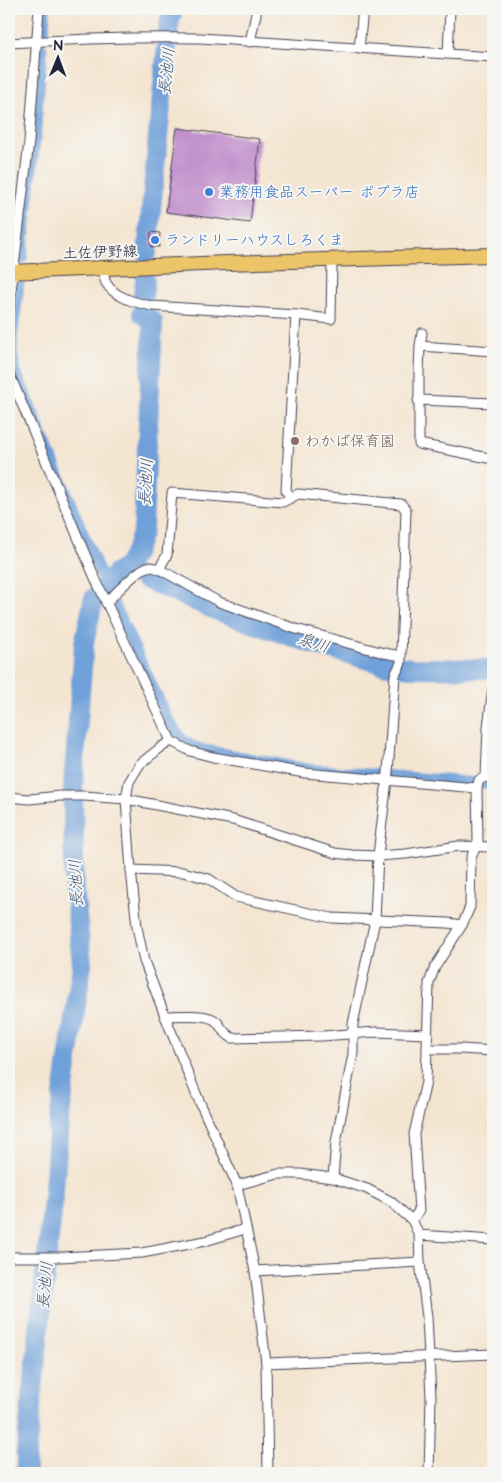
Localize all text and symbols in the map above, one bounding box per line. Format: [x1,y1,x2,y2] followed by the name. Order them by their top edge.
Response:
[32,32,82,82] north arrow
[54,36,63,56] text: N
[154,46,180,96] water label: 長池川
[219,182,419,203] place label: 業務用食品スーパー ポプラ店
[203,186,215,198] marker: 業務用食品スーパー ポプラ店
[165,230,344,251] place label: ランドリーハウスしろくま
[149,234,161,246] marker: ランドリーハウスしろくま
[62,241,138,264] street label: 土佐伊野線
[305,431,395,452] place label: わかば保育園
[289,435,301,447] marker: わかば保育園
[134,458,158,507] water label: 長池川
[295,628,332,658] water label: 泉川
[64,858,88,907] water label: 長池川
[32,1260,58,1310] water label: 長池川

